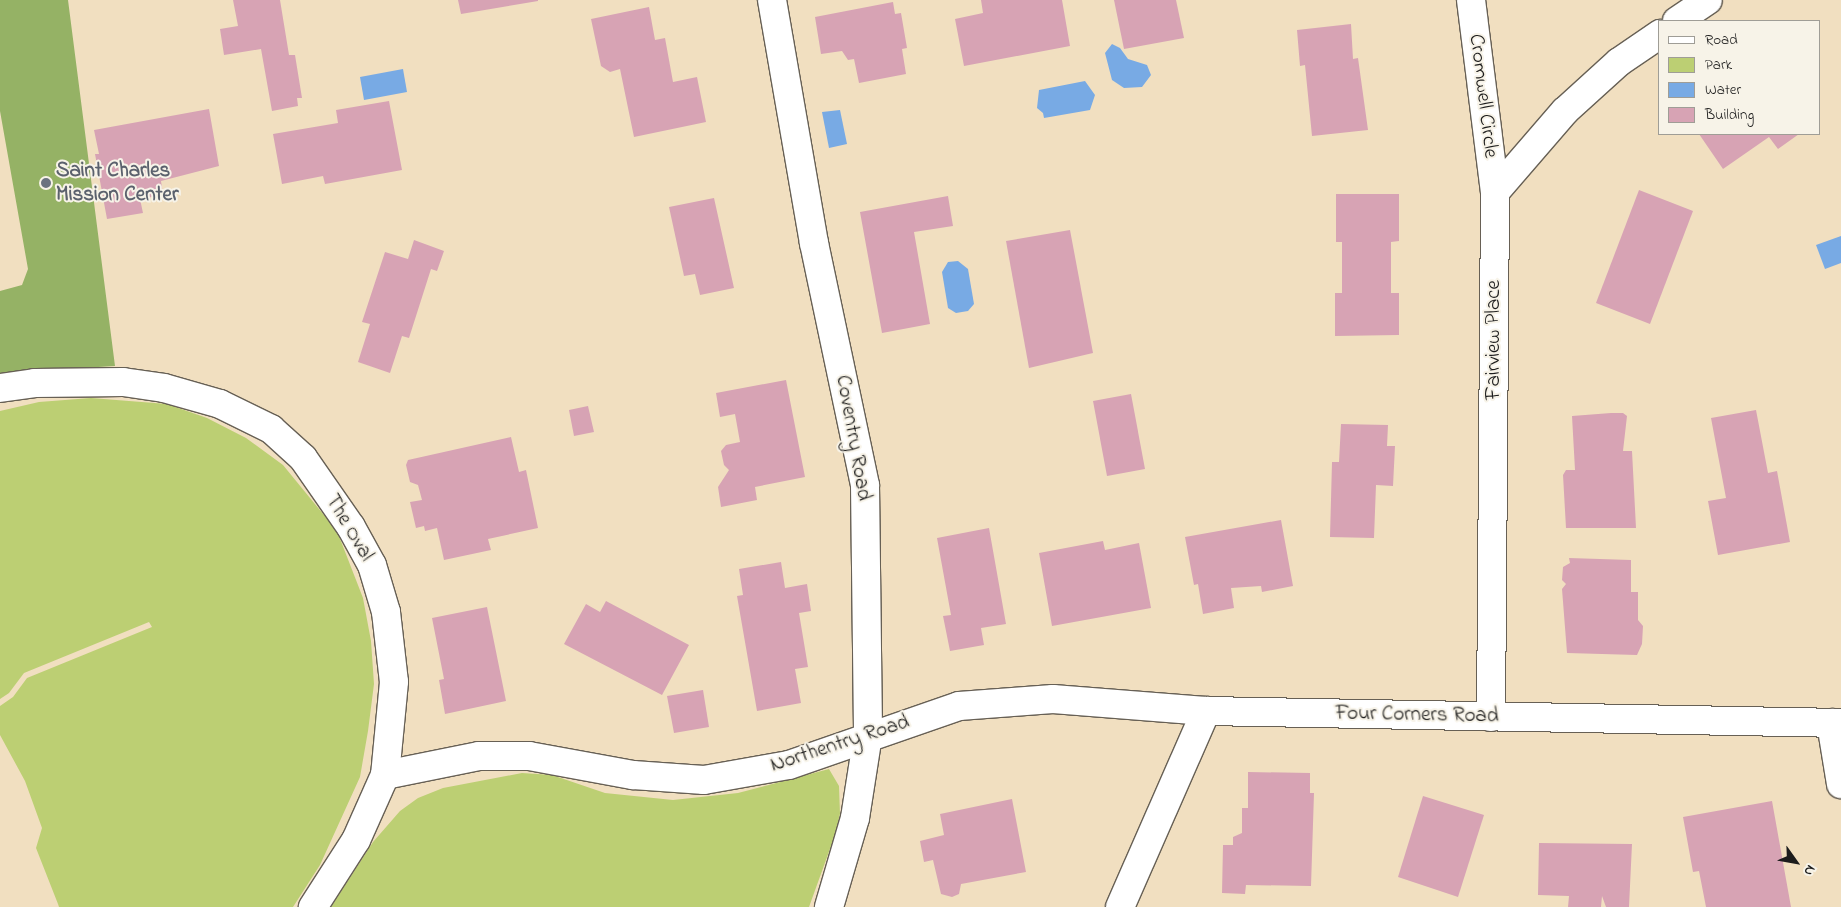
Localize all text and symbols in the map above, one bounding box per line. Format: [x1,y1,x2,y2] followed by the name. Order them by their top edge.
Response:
[1658,20,1821,135] legend
[1705,29,1738,51] text: Road
[1463,33,1503,159] street label: Cromwell Circle
[1705,54,1732,76] text: Park
[1705,79,1741,101] text: Water
[1705,104,1754,126] text: Building
[56,158,178,208] place label: Saint Charles Mission Center
[40,177,52,189] marker: Saint Charles Mission Center
[1481,280,1507,400] street label: Fairview Place
[830,373,876,503] street label: Coventry Road
[319,490,379,566] street label: The Oval
[1335,701,1499,729] street label: Four Corners Road
[767,710,913,778] street label: Northentry Road
[1771,837,1821,887] north arrow
[1798,861,1821,880] text: N

